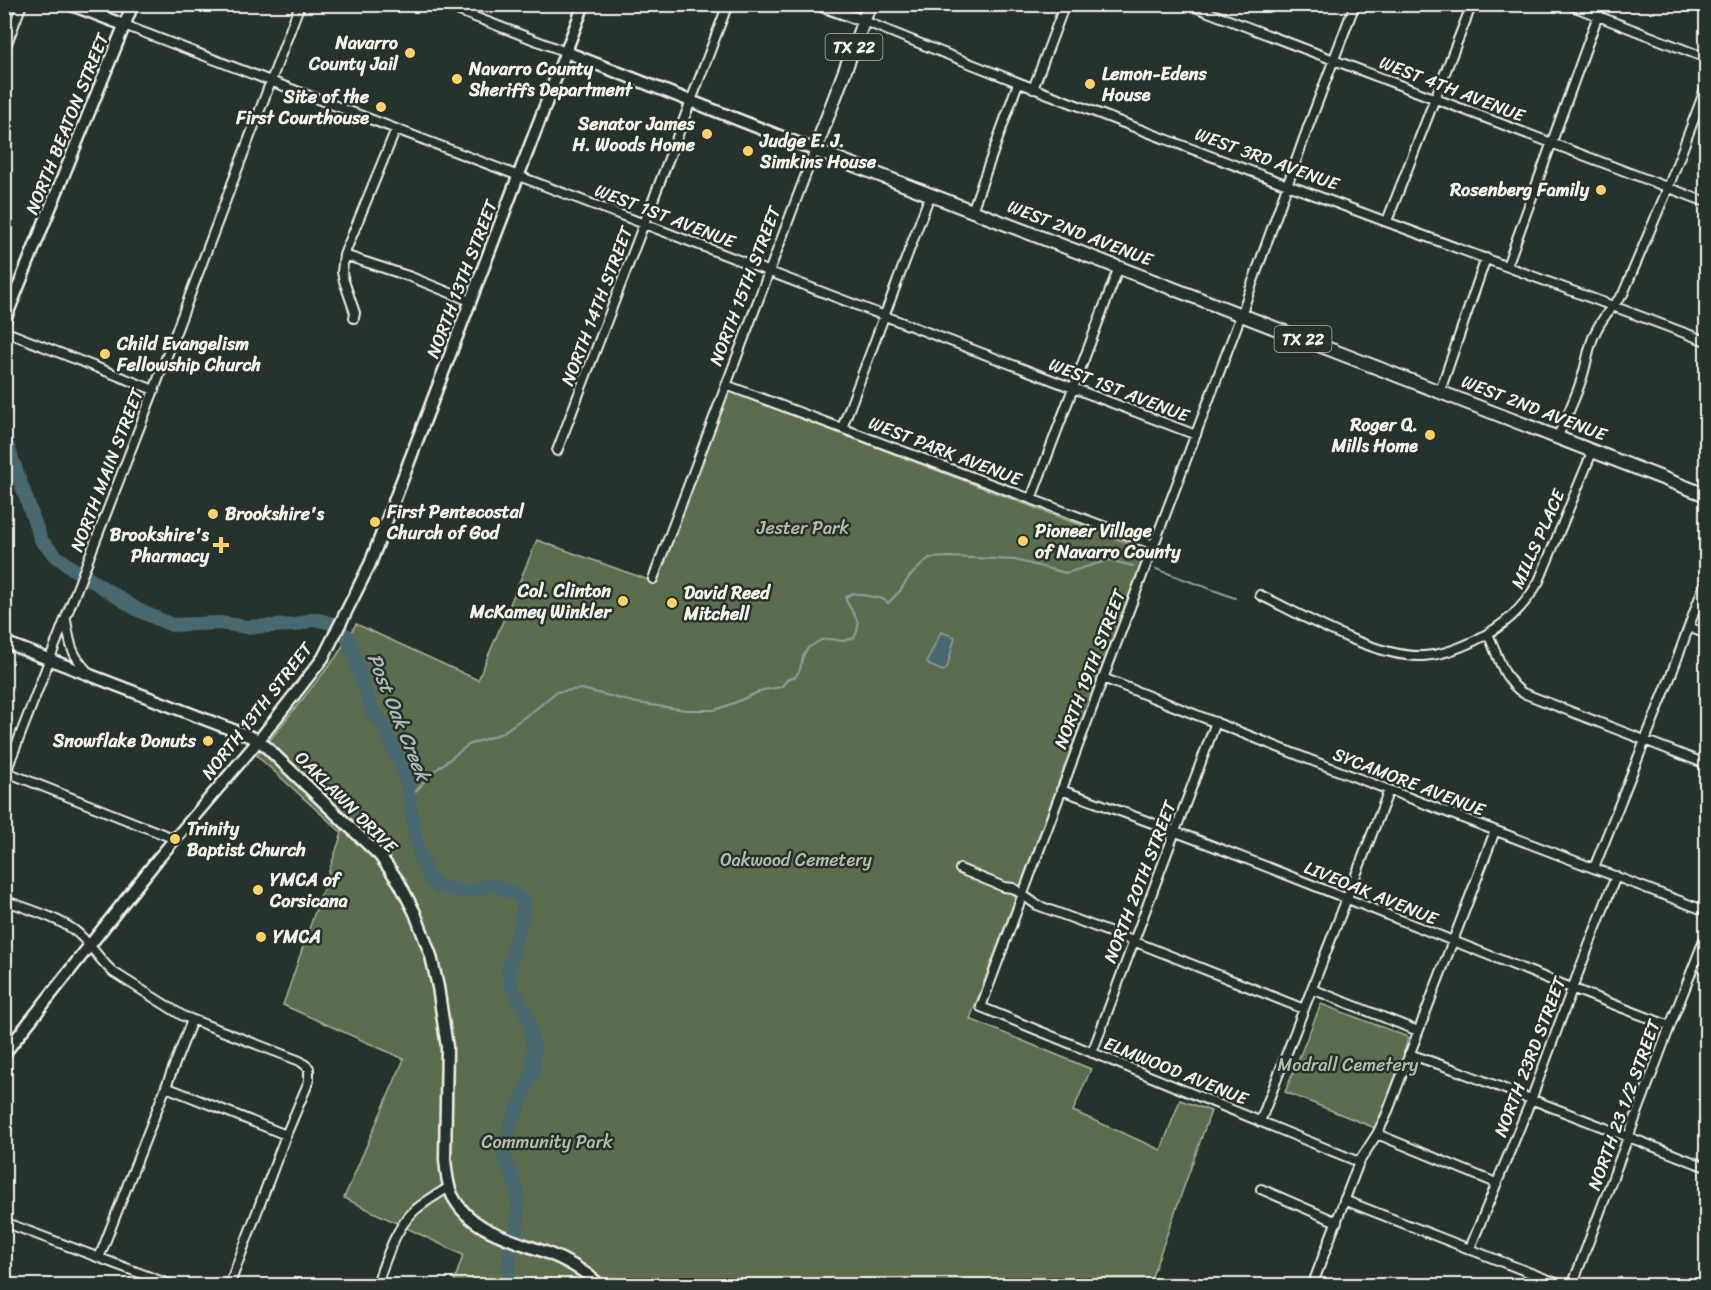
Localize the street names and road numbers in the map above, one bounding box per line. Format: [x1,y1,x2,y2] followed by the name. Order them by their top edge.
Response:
[16,27,119,220] street label: NORTH BEATON STREET
[826,34,882,60] road number: TX 22
[1374,46,1530,132] street label: WEST 4TH AVENUE
[1190,118,1345,200] street label: WEST 3RD AVENUE
[590,174,741,258] street label: WEST 1ST AVENUE
[1003,191,1158,276] street label: WEST 2ND AVENUE
[417,194,507,363] street label: NORTH 13TH STREET
[700,201,791,370] street label: NORTH 15TH STREET
[552,220,643,391] street label: NORTH 14TH STREET
[1274,326,1332,352] road number: TX 22
[1044,348,1195,432] street label: WEST 1ST AVENUE
[1457,366,1612,451] street label: WEST 2ND AVENUE
[61,383,153,556] street label: NORTH MAIN STREET
[864,407,1027,495] street label: WEST PARK AVENUE
[1502,483,1575,594] street label: MILLS PLACE
[1045,584,1136,754] street label: NORTH 19TH STREET
[193,634,322,787] street label: NORTH 13TH STREET
[1328,738,1491,826] street label: SYCAMORE AVENUE
[287,743,406,862] street label: OAKLAWN DRIVE
[1094,795,1186,968] street label: NORTH 20TH STREET
[1299,852,1444,935] street label: LIVEOAK AVENUE
[1485,971,1576,1142] street label: NORTH 23RD STREET
[1578,1014,1670,1195] street label: NORTH 23 1/2 STREET
[1099,1027,1254,1115] street label: ELMWOOD AVENUE

